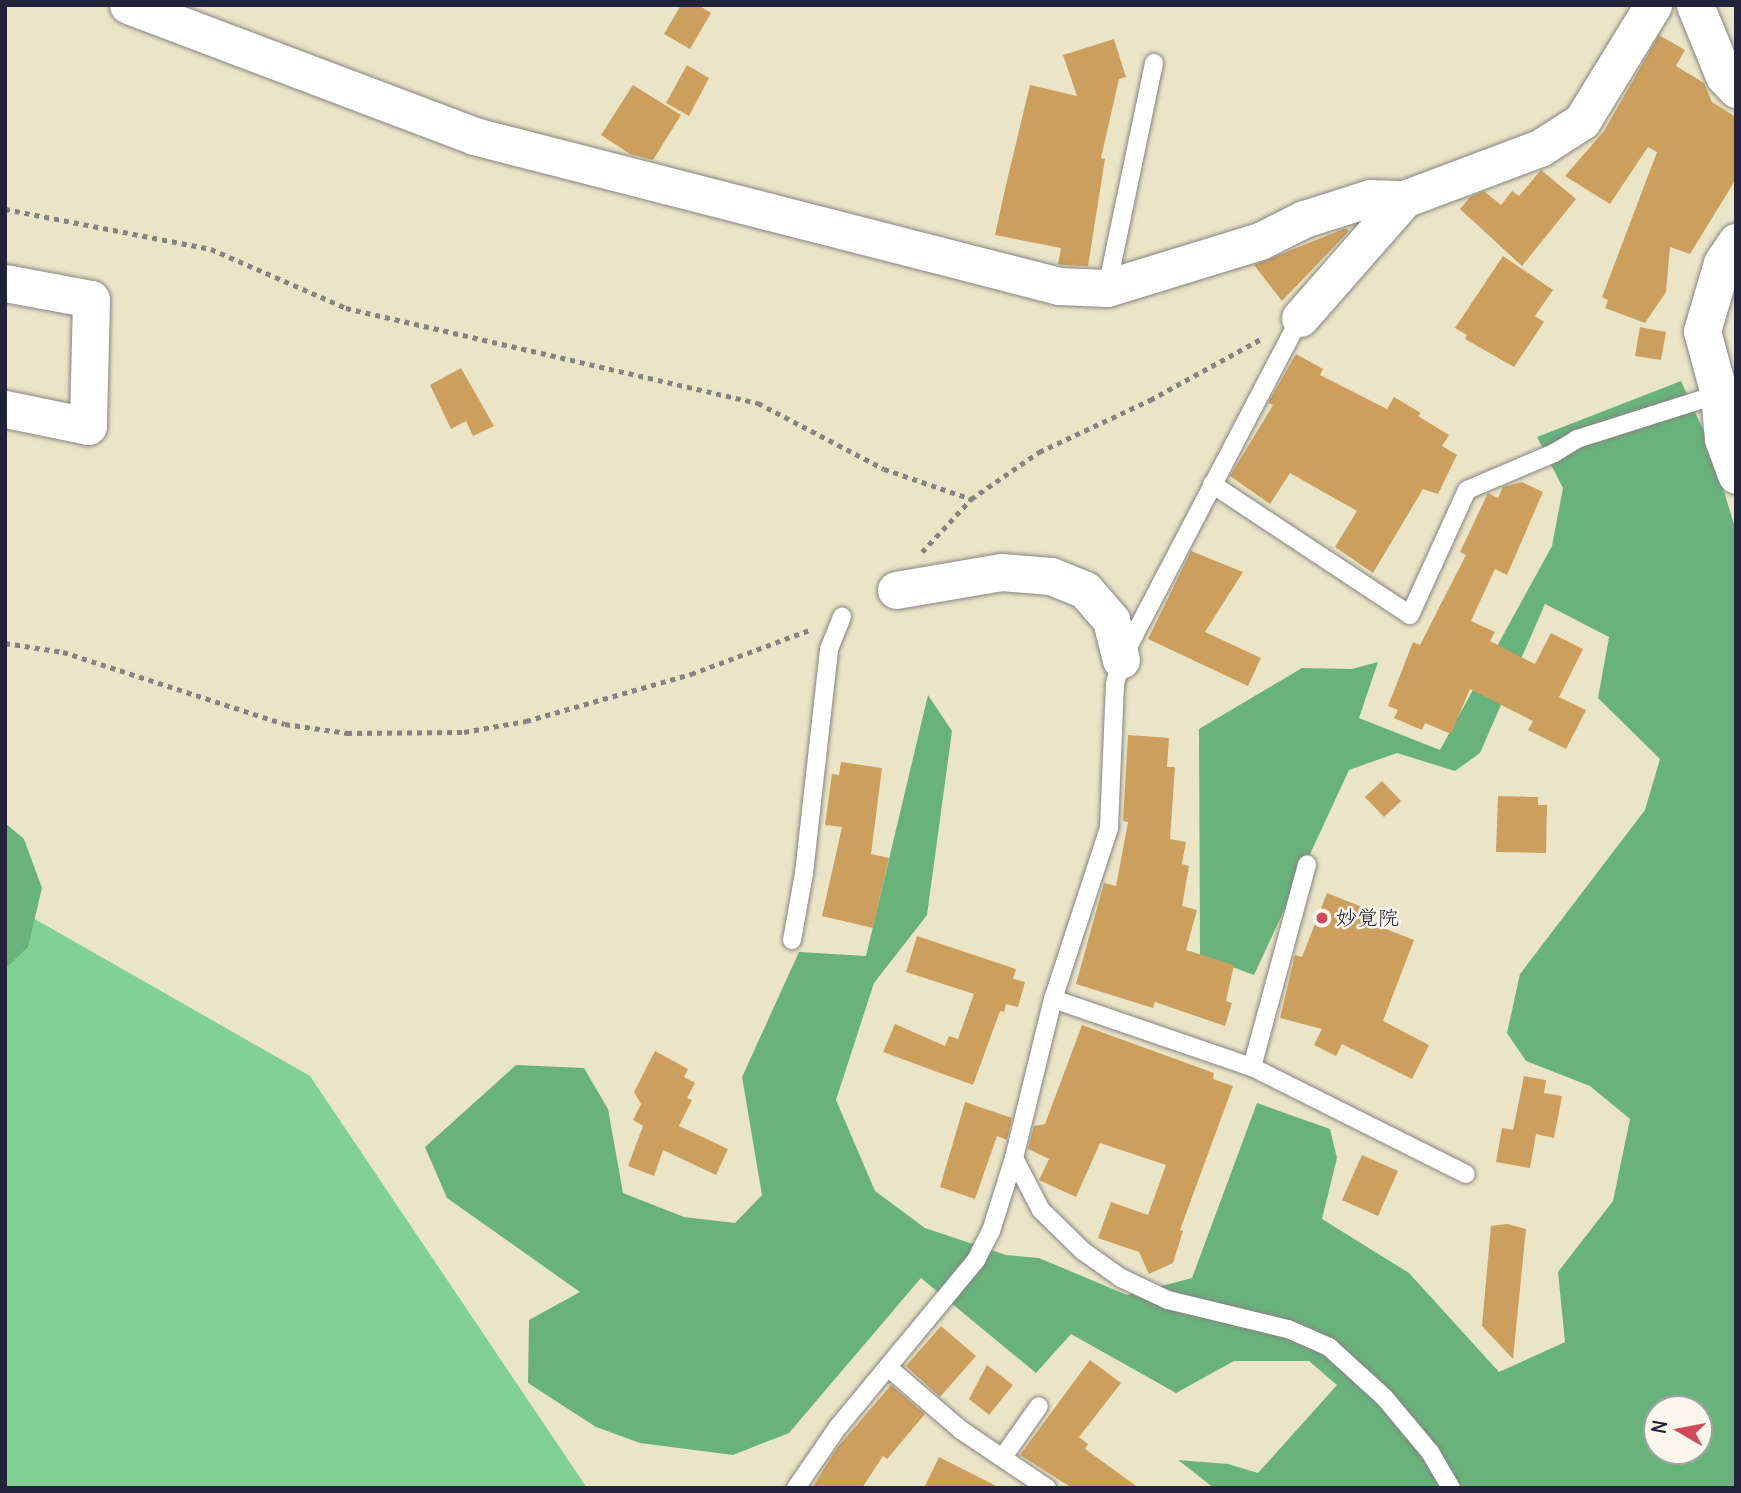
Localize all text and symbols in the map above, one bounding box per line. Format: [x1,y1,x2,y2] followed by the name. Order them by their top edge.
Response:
[1336,905,1399,931] place label: 妙覚院
[1314,910,1330,926] marker: 妙覚院
[1643,1395,1713,1465] north arrow
[1646,1418,1672,1435] text: N

